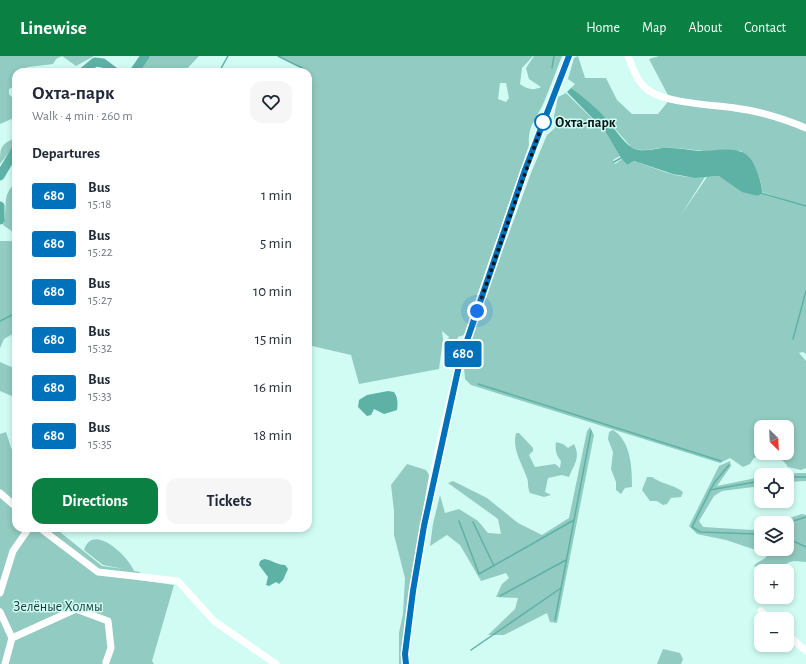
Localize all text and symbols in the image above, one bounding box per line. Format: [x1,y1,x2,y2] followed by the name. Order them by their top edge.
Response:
[20,19,87,38] text: Linewise
[586,21,620,35] text: Home
[642,21,666,35] text: Map
[688,21,722,35] text: About
[744,21,786,35] text: Contact
[250,81,292,123] button: heart
[32,84,114,103] text: Охта-парк
[32,110,133,123] text: Walk · 4 min · 260 m
[534,113,552,131] marker: Охта-парк
[555,116,616,130] place label: Охта-парк
[32,146,100,161] text: Departures
[88,180,110,195] text: Bus
[261,188,292,203] text: 1 min
[44,189,64,203] text: 680
[88,198,112,211] text: 15:18
[88,228,110,243] text: Bus
[260,236,292,251] text: 5 min
[44,237,64,251] text: 680
[88,246,113,259] text: 15:22
[88,276,110,291] text: Bus
[253,284,292,299] text: 10 min
[44,285,64,299] text: 680
[88,294,112,307] text: 15:27
[467,301,487,321] your location
[88,324,110,339] text: Bus
[255,332,292,347] text: 15 min
[44,333,64,347] text: 680
[440,341,486,367] line badge: 680
[88,342,112,355] text: 15:32
[453,347,473,361] text: 680
[88,372,110,387] text: Bus
[254,380,292,395] text: 16 min
[44,381,64,395] text: 680
[88,390,112,403] text: 15:33
[88,420,110,435] text: Bus
[754,420,794,460] north arrow
[754,420,794,652] map controls
[254,428,292,443] text: 18 min
[44,429,64,443] text: 680
[88,438,112,451] text: 15:35
[754,468,794,508] button: locate
[32,478,158,524] button: Directions
[166,478,292,524] button: Tickets
[754,516,794,556] button: layers
[754,564,794,604] button: +
[13,600,103,614] park label: Зелёные Холмы
[754,612,794,652] button: −

